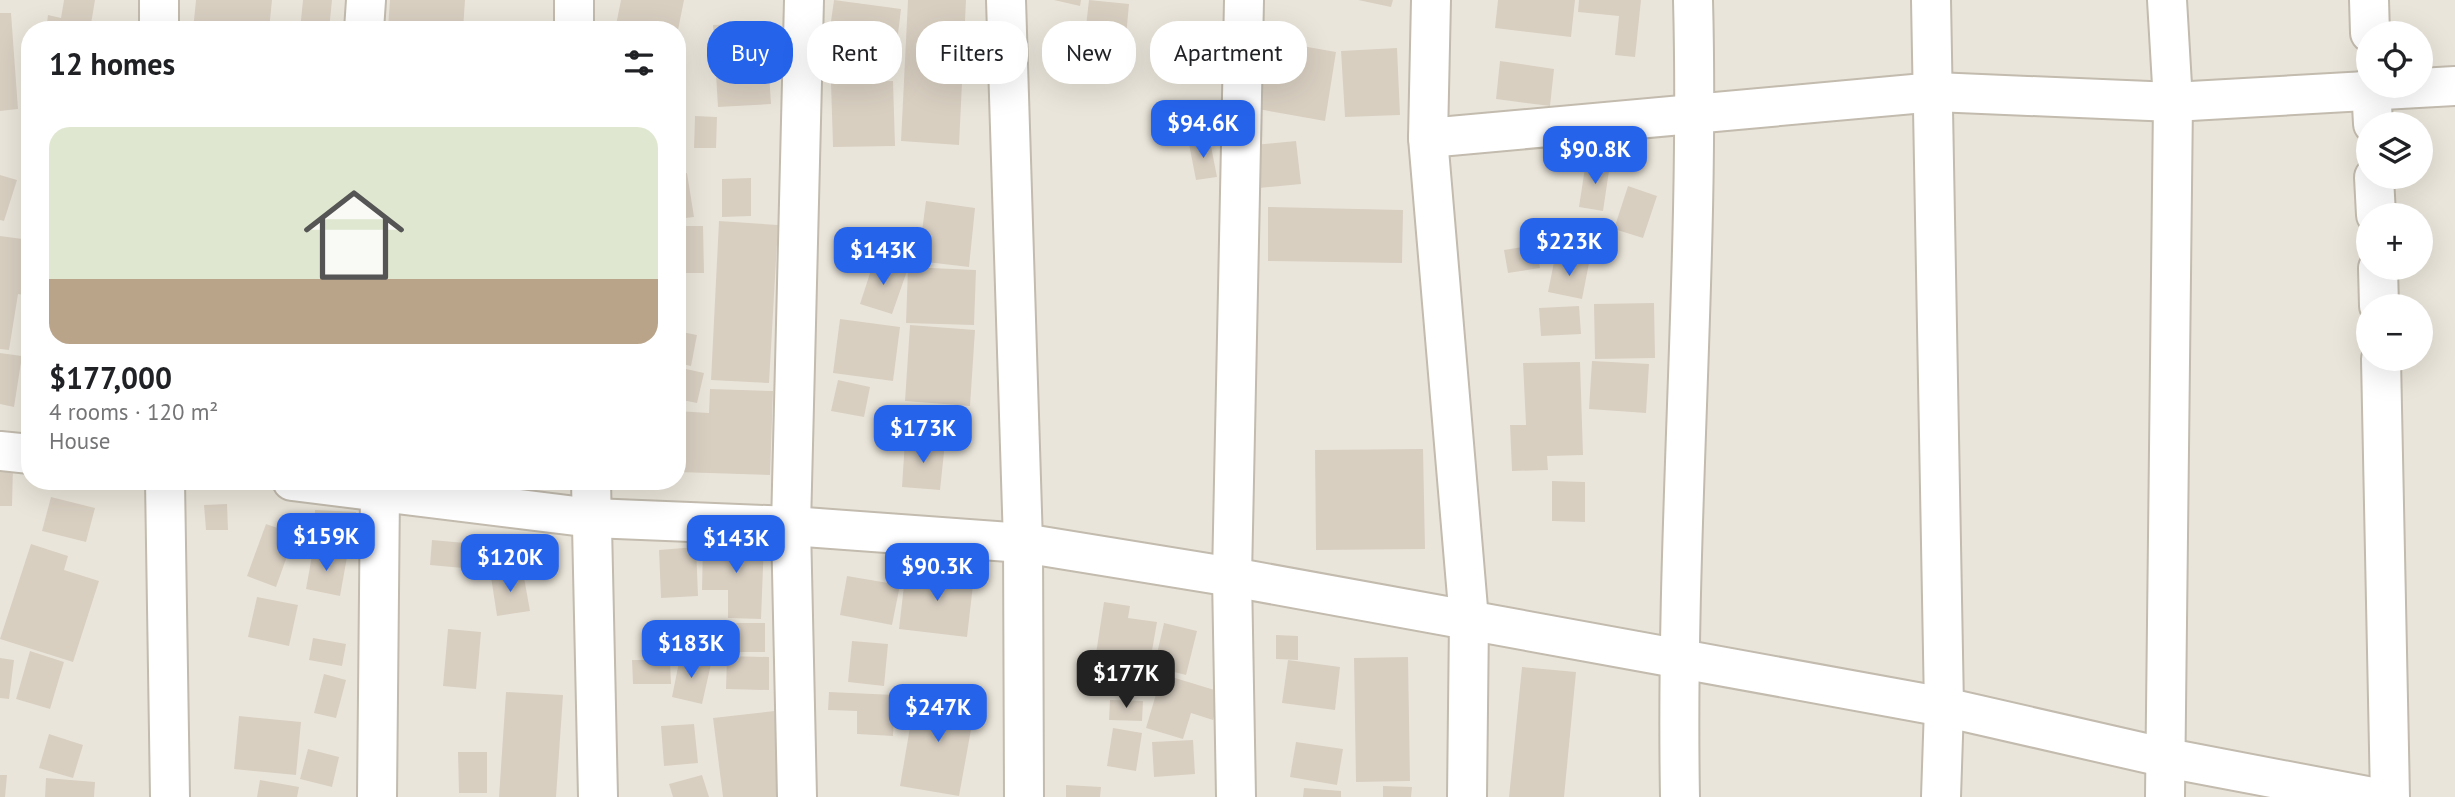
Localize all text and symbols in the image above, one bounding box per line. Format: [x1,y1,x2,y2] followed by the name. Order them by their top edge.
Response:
[707,21,793,84] chip: Buy
[807,21,902,84] chip: Rent
[916,21,1028,84] chip: Filters
[1042,21,1136,84] chip: New
[1150,21,1307,84] chip: Apartment
[2356,21,2433,371] map controls
[2356,21,2433,98] button: locate
[49,44,175,83] text: 12 homes
[620,44,658,82] icon: filters
[1146,100,1260,160] pin: $94.6K
[1167,108,1239,137] text: $94.6K
[2356,112,2433,189] button: layers
[1538,127,1652,186] pin: $90.8K
[1559,134,1631,163] text: $90.8K
[291,172,417,298] icon: home
[2356,203,2433,280] button: +
[1520,218,1618,278] pin: $223K
[1536,226,1602,255] text: $223K
[834,228,932,287] pin: $143K
[850,235,916,264] text: $143K
[2356,294,2433,371] button: −
[49,358,172,397] text: $177,000
[49,397,218,426] text: 4 rooms · 120 m²
[874,406,972,465] pin: $173K
[890,413,956,442] text: $173K
[49,426,111,455] text: House
[277,514,375,573] pin: $159K
[687,516,785,575] pin: $143K
[293,521,359,550] text: $159K
[703,523,769,552] text: $143K
[461,534,559,594] pin: $120K
[477,542,543,571] text: $120K
[880,544,994,603] pin: $90.3K
[901,551,973,580] text: $90.3K
[642,620,740,680] pin: $183K
[658,628,724,657] text: $183K
[1077,650,1175,710] pin: $177K
[1093,658,1159,687] text: $177K
[889,684,987,744] pin: $247K
[905,692,971,721] text: $247K

